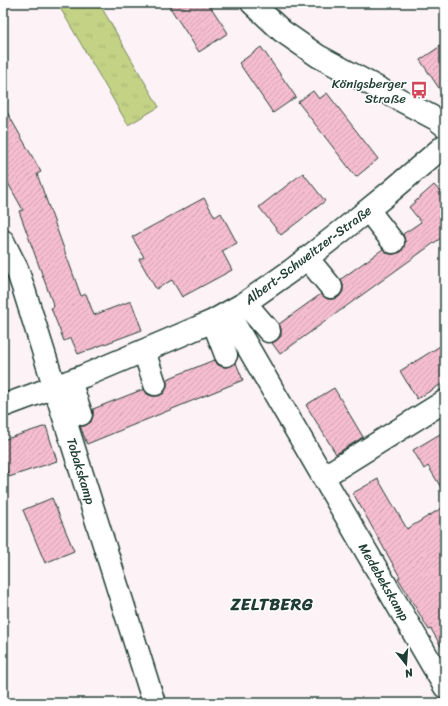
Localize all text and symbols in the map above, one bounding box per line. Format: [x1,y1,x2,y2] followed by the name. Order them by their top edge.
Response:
[332,72,407,110] place label: Königsberger Straße
[409,80,429,100] bus stop icon: Königsberger Straße
[239,199,377,311] street label: Albert-Schweitzer-Straße
[60,435,102,507] street label: Tobakskamp
[352,538,416,626] street label: Medebekskamp
[229,589,314,619] district label: ZELTBERG
[386,644,426,684] north arrow
[402,663,416,683] text: N

